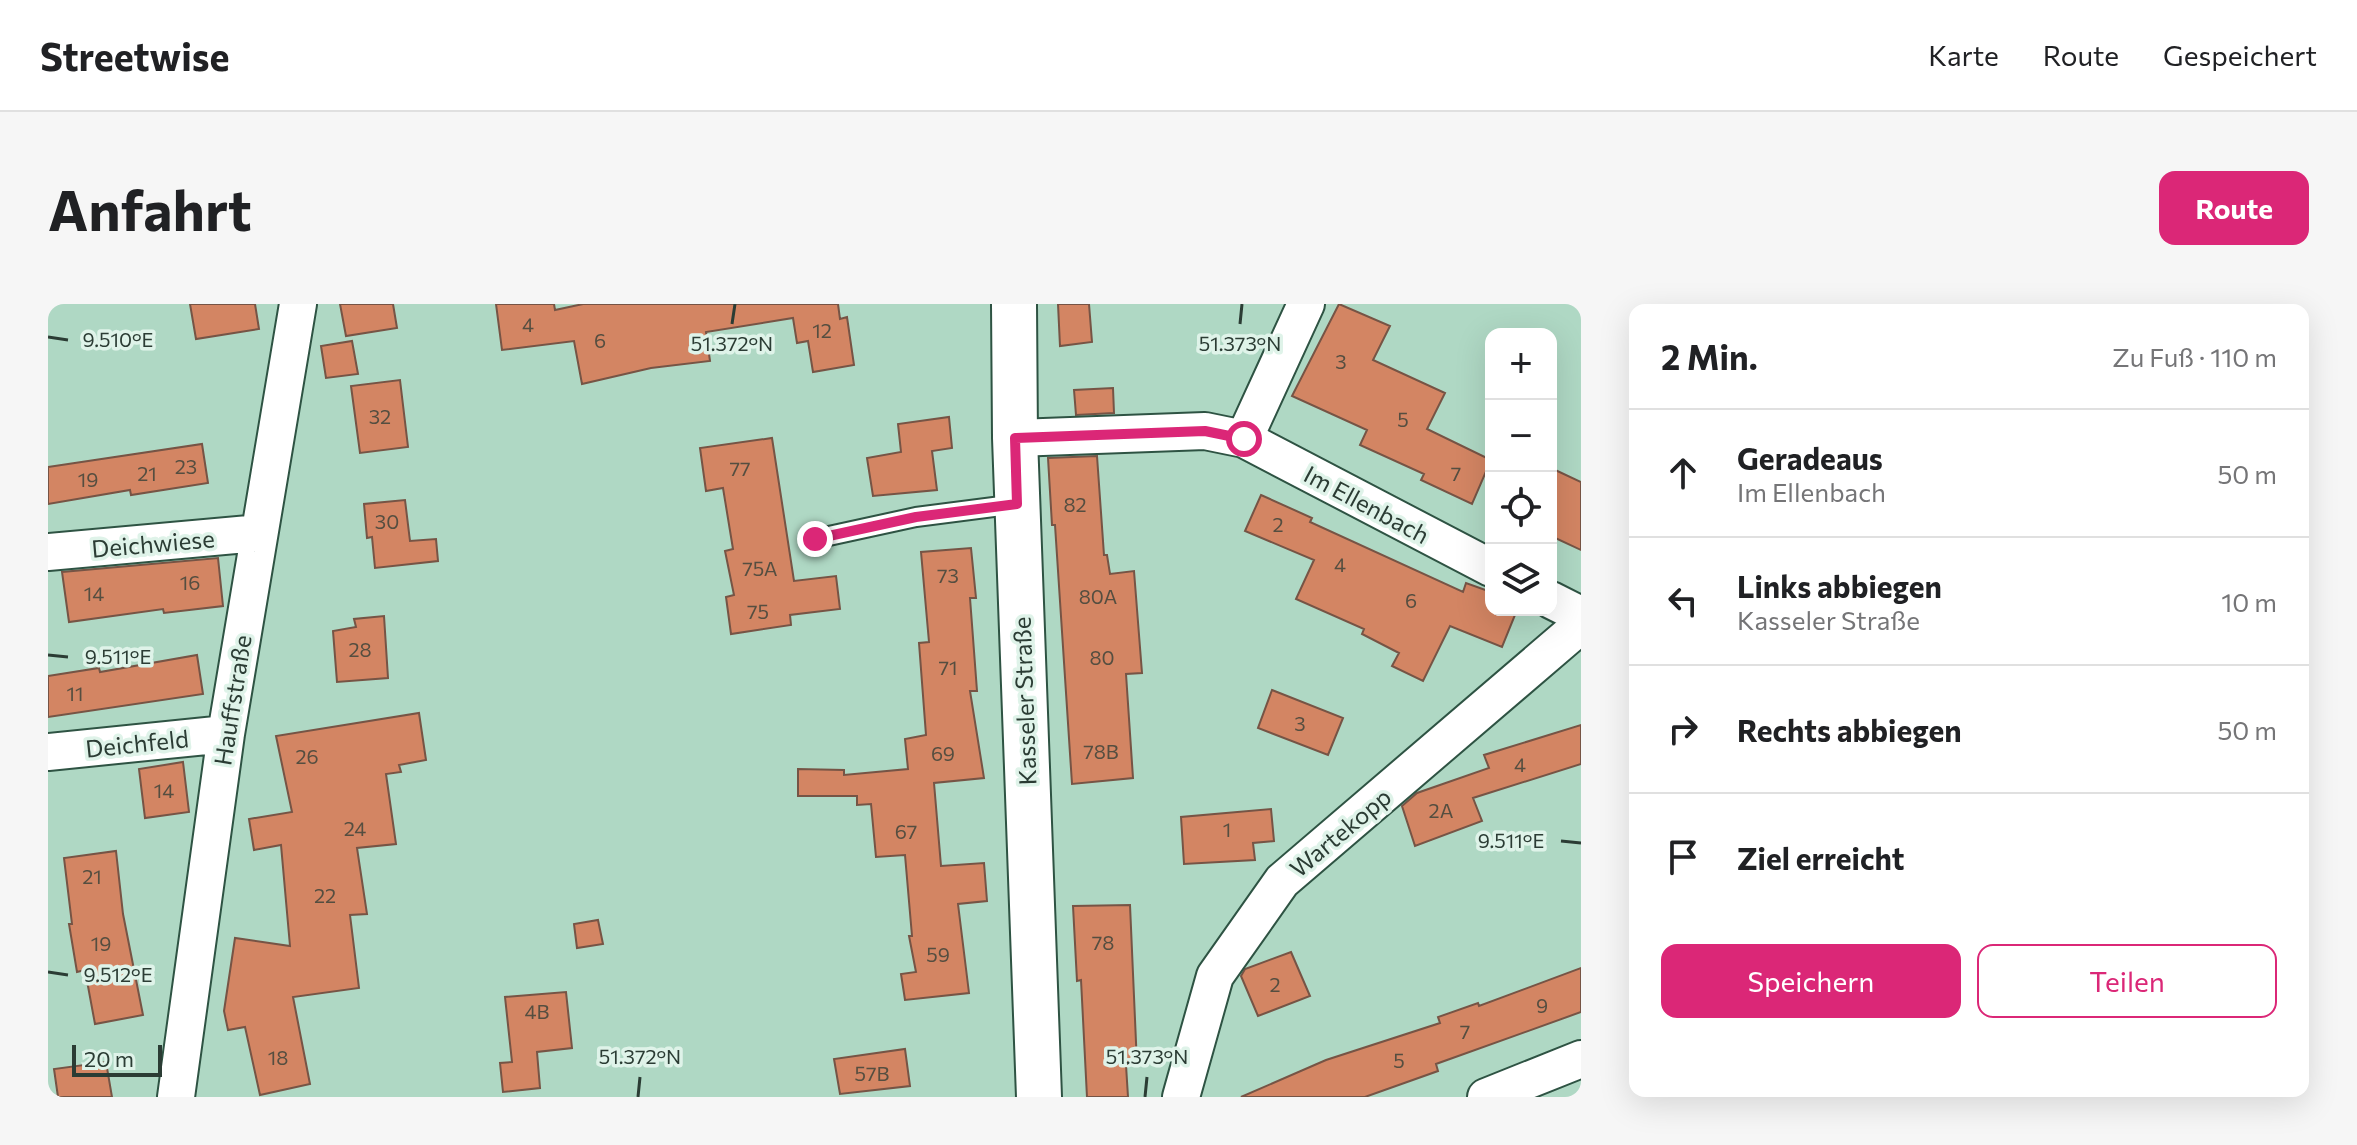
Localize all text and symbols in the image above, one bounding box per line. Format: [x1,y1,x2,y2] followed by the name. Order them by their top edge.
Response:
[40,32,229,79] text: Streetwise
[1928,38,1999,72] text: Karte
[2043,38,2119,72] text: Route
[2163,38,2317,72] text: Gespeichert
[2159,171,2309,245] button: Route
[48,174,252,243] text: Anfahrt
[522,312,534,336] house number: 4
[812,318,832,342] house number: 12
[83,327,153,351] text: 9.510°E
[594,328,606,352] house number: 6
[1485,328,1557,616] map controls
[1485,328,1557,400] button: +
[691,331,773,355] text: 51.372°N
[1199,331,1281,355] text: 51.373°N
[1661,335,1758,377] text: 2 Min.
[2112,341,2277,372] text: Zu Fuß · 110 m
[1335,349,1347,373] house number: 3
[1485,400,1557,472] button: −
[369,404,391,428] house number: 32
[1397,407,1409,431] house number: 5
[1226,421,1262,457] route start
[1737,439,1883,476] text: Geradeaus
[1661,451,1705,495] icon: ahead
[175,454,197,478] house number: 23
[729,456,751,480] house number: 77
[2217,458,2277,489] text: 50 m
[1300,459,1434,549] street label: Im Ellenbach
[137,461,157,485] house number: 21
[1451,461,1461,485] house number: 7
[78,467,98,491] house number: 19
[1485,472,1557,544] button: locate
[1737,476,1886,507] text: Im Ellenbach
[1063,492,1087,516] house number: 82
[375,509,399,533] house number: 30
[1272,512,1284,536] house number: 2
[797,521,833,557] route end
[90,523,216,563] street label: Deichwiese
[1485,544,1557,616] button: layers
[1334,552,1346,576] house number: 4
[742,556,778,580] house number: 75A
[937,563,959,587] house number: 73
[1737,567,1942,604] text: Links abbiegen
[180,570,200,594] house number: 16
[1661,579,1705,623] icon: left
[84,581,104,605] house number: 14
[1079,584,1117,608] house number: 80A
[2221,586,2277,617] text: 10 m
[1405,588,1417,612] house number: 6
[747,599,769,623] house number: 75
[1737,604,1920,635] text: Kasseler Straße
[1007,616,1041,786] street label: Kasseler Straße
[207,633,257,767] street label: Hauffstraße
[348,637,372,661] house number: 28
[85,644,151,668] text: 9.511°E
[1089,645,1115,669] house number: 80
[938,655,958,679] house number: 71
[66,681,84,705] house number: 11
[1661,707,1705,751] icon: right
[1294,711,1306,735] house number: 3
[1737,711,1962,748] text: Rechts abbiegen
[2217,714,2277,745] text: 50 m
[84,723,190,763] street label: Deichfeld
[1083,739,1119,763] house number: 78B
[931,741,955,765] house number: 69
[295,744,319,768] house number: 26
[1514,752,1526,776] house number: 4
[154,778,174,802] house number: 14
[1284,781,1396,883] street label: Wartekopp
[1429,798,1454,822] house number: 2A
[344,816,366,840] house number: 24
[1223,817,1231,841] house number: 1
[895,819,917,843] house number: 67
[1478,828,1544,852] text: 9.511°E
[1661,835,1705,879] icon: arrive
[1737,839,1905,876] text: Ziel erreicht
[82,864,102,888] house number: 21
[314,883,336,907] house number: 22
[1092,930,1114,954] house number: 78
[91,931,111,955] house number: 19
[926,942,950,966] house number: 59
[1661,944,1961,1018] button: Speichern
[1977,944,2277,1018] button: Teilen
[83,962,153,986] text: 9.512°E
[1269,972,1281,996] house number: 2
[1536,993,1548,1017] house number: 9
[525,999,550,1023] house number: 4B
[1460,1019,1470,1043] house number: 7
[72,1041,162,1077] scale bar
[599,1044,681,1068] text: 51.372°N
[1106,1044,1188,1068] text: 51.373°N
[84,1045,134,1072] text: 20 m
[268,1045,288,1069] house number: 18
[1393,1048,1405,1072] house number: 5
[855,1061,890,1085] house number: 57B

